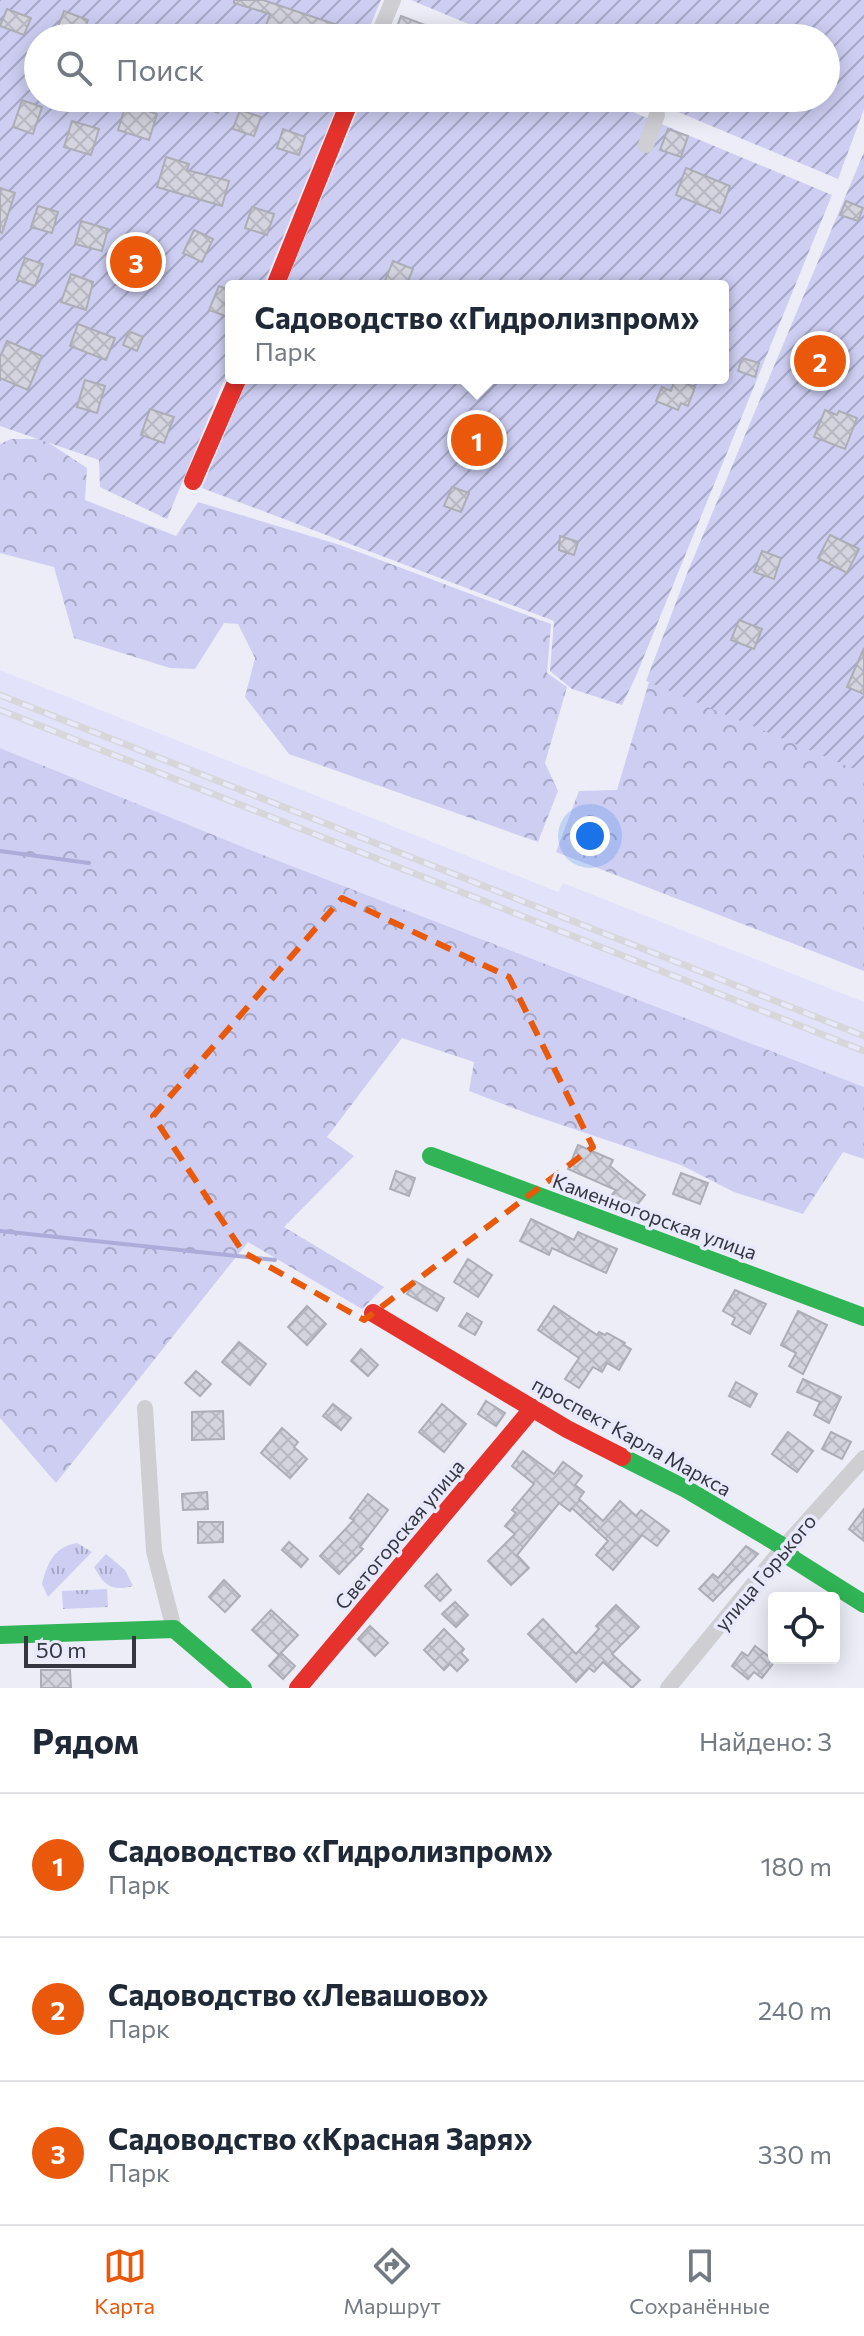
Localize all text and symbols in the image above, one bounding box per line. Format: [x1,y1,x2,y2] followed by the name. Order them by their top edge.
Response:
[24,24,840,112] search box
[52,46,96,90] icon: search
[116,50,204,87] text: Поиск
[110,232,162,292] pin: 3
[225,280,729,384] popup
[255,298,699,335] text: Садоводство «Гидролизпром»
[794,331,846,391] pin: 2
[255,335,317,366] text: Парк
[451,410,503,470] pin: 1
[570,816,610,856] your location
[550,1168,760,1264] street label: Каменногорская улица
[528,1371,736,1501] street label: проспект Карла Маркса
[329,1454,469,1614] street label: Светогорская улица
[709,1509,821,1635] street label: улица Горького
[768,1592,840,1664] map controls
[768,1592,840,1664] button: locate
[24,1632,136,1668] scale bar
[36,1636,86,1663] text: 50 m
[32,1719,139,1761] text: Рядом
[699,1725,832,1756] text: Найдено: 3
[108,1831,553,1868] text: Садоводство «Гидролизпром»
[52,1850,64,1881] text: 1
[760,1850,832,1881] text: 180 m
[108,1868,170,1899] text: Парк
[108,1975,488,2012] text: Садоводство «Левашово»
[51,1994,65,2025] text: 2
[758,1994,832,2025] text: 240 m
[108,2012,170,2043] text: Парк
[108,2119,533,2156] text: Садоводство «Красная Заря»
[50,2138,66,2169] text: 3
[758,2138,832,2169] text: 330 m
[108,2156,170,2187] text: Парк
[94,2244,155,2319] tab: Карта
[343,2244,441,2319] tab: Маршрут
[629,2244,770,2319] tab: Сохранённые

